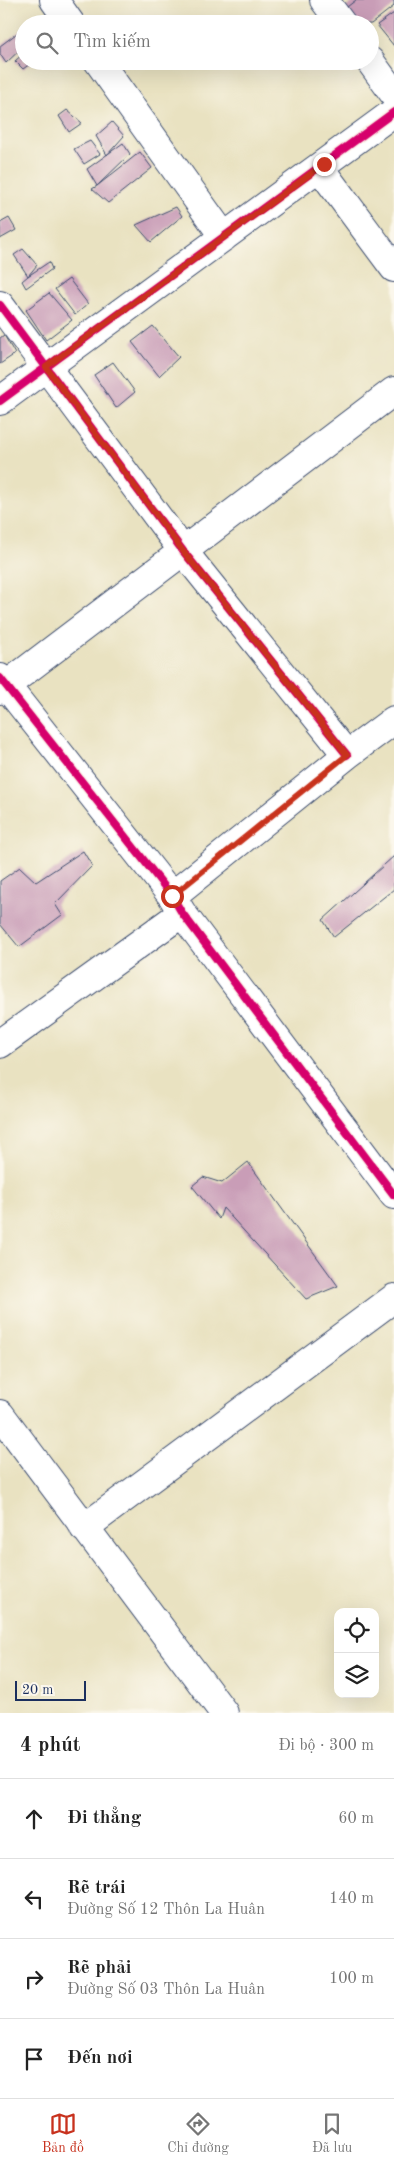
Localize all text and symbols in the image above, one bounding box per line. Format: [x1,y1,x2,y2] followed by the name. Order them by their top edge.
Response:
[15,15,379,70] search box
[33,29,61,57] icon: search
[73,33,151,52] text: Tìm kiếm
[313,153,336,176] route end
[161,885,184,908] route start
[334,1608,379,1698] map controls
[334,1608,379,1653] button: locate
[334,1653,379,1698] button: layers
[15,1678,86,1701] scale bar
[22,1683,53,1697] text: 20 m
[20,1735,80,1756] text: 4 phút
[278,1738,374,1754] text: Đi bộ · 300 m
[20,1805,48,1833] icon: ahead
[67,1809,141,1828] text: Đi thẳng
[338,1811,374,1827] text: 60 m
[67,1879,126,1898] text: Rẽ trái
[20,1885,48,1913] icon: left
[329,1891,374,1907] text: 140 m
[67,1902,265,1918] text: Đường Số 12 Thôn La Huân
[67,1959,131,1978] text: Rẽ phải
[20,1965,48,1993] icon: right
[329,1971,374,1987] text: 100 m
[67,1982,265,1998] text: Đường Số 03 Thôn La Huân
[20,2045,48,2073] icon: arrive
[67,2049,133,2068] text: Đến nơi
[42,2110,84,2157] tab: Bản đồ
[167,2110,229,2157] tab: Chỉ đường
[312,2110,352,2157] tab: Đã lưu

